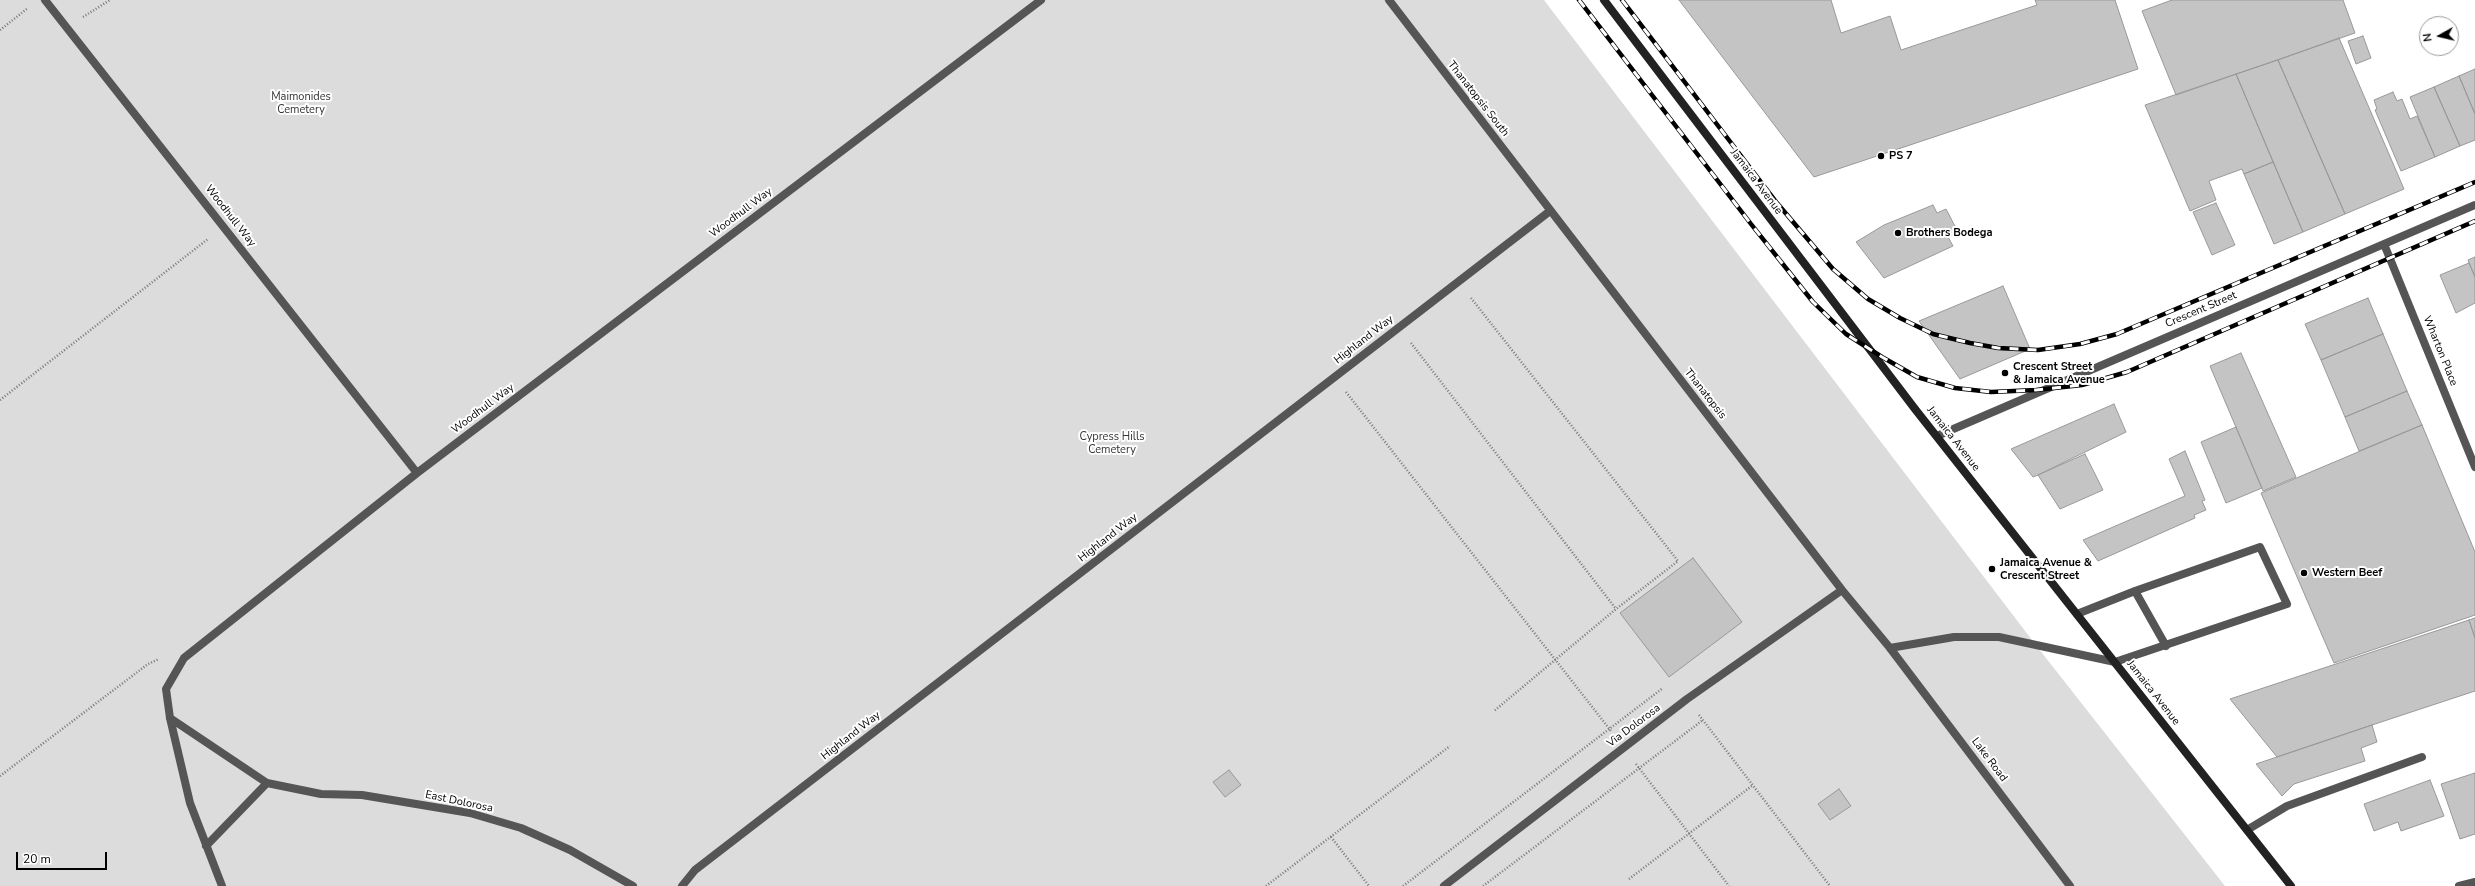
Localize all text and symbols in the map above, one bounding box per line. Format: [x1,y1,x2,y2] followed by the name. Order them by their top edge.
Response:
[2419,16,2459,56] north arrow
[2420,32,2436,43] text: N
[1444,59,1512,139] street label: Thanatopsis South
[271,90,331,116] park label: Maimonides Cemetery
[1727,147,1785,217] street label: Jamaica Avenue
[1889,149,1913,163] place label: PS 7
[1876,151,1886,161] marker: PS 7
[202,182,258,250] street label: Woodhull Way
[707,185,775,241] street label: Woodhull Way
[1906,226,1992,240] place label: Brothers Bodega
[1893,228,1903,238] marker: Brothers Bodega
[2163,289,2239,331] street label: Crescent Street
[1332,313,1396,367] street label: Highland Way
[2420,314,2460,388] street label: Wharton Place
[2013,360,2105,386] place label: Crescent Street & Jamaica Avenue
[1681,366,1729,422] street label: Thanatopsis
[2000,368,2010,378] marker: Crescent Street & Jamaica Avenue
[449,381,517,437] street label: Woodhull Way
[1924,404,1982,474] street label: Jamaica Avenue
[1079,430,1145,456] park label: Cypress Hills Cemetery
[1076,511,1140,565] street label: Highland Way
[2000,556,2092,582] place label: Jamaica Avenue & Crescent Street
[1987,564,1997,574] marker: Jamaica Avenue & Crescent Street
[2312,566,2382,580] place label: Western Beef
[2299,568,2309,578] marker: Western Beef
[2124,658,2182,728] street label: Jamaica Avenue
[1605,702,1663,750] street label: Via Dolorosa
[819,709,883,763] street label: Highland Way
[1968,735,2010,785] street label: Lake Road
[424,788,494,816] street label: East Dolorosa
[18,844,109,870] scale bar
[23,851,51,867] text: 20 m

